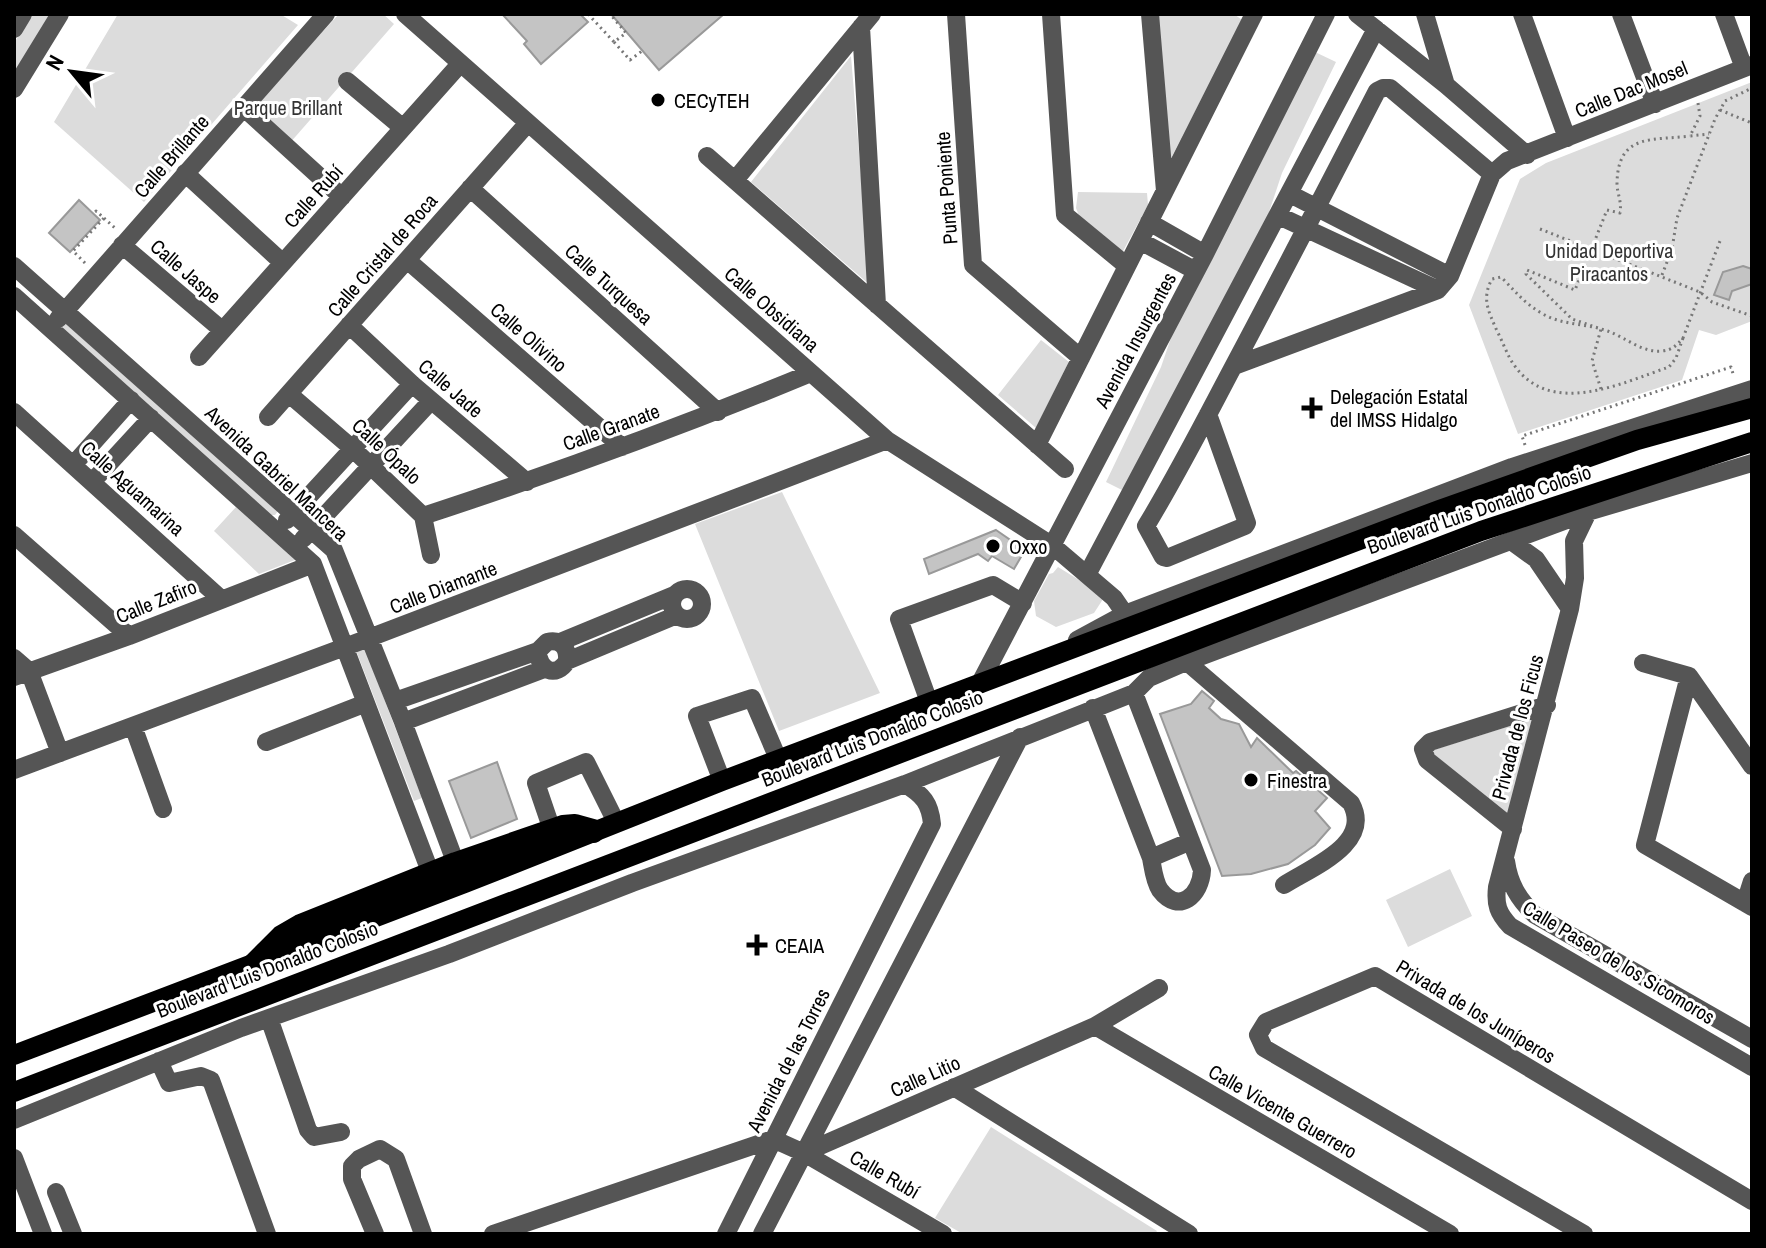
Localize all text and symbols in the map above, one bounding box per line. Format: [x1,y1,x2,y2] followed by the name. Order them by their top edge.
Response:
[32,32,112,112] north arrow
[38,49,71,75] text: N
[1571,54,1691,124] street label: Calle Dac Mosel
[674,87,750,114] place label: CECyTEH
[649,91,667,109] marker: CECyTEH
[234,94,343,121] park label: Parque Brillant
[127,109,215,203] street label: Calle Brillante
[929,131,963,245] street label: Punta Poniente
[277,158,349,233] street label: Calle Rubí
[321,188,443,322] street label: Calle Cristal de Roca
[145,233,227,309] street label: Calle Jaspe
[559,237,659,331] street label: Calle Turquesa
[1545,237,1673,287] park label: Unidad Deportiva Piracantos
[719,260,825,358] street label: Calle Obsidiana
[1087,267,1182,414] street label: Avenida Insurgentes
[485,296,573,378] street label: Calle Olivino
[413,352,489,424] street label: Calle Jade
[1330,383,1468,433] place label: Delegación Estatal del IMSS Hidalgo
[559,397,663,457] street label: Calle Granate
[1301,397,1323,419] marker: Delegación Estatal del IMSS Hidalgo
[199,399,354,547] street label: Avenida Gabriel Mancera
[346,412,428,490] street label: Calle Ópalo
[76,434,190,542] street label: Calle Aguamarina
[1363,458,1595,560] street label: Boulevard Luis Donaldo Colosio
[1009,533,1047,560] place label: Oxxo
[984,537,1002,555] marker: Oxxo
[385,554,501,620] street label: Calle Diamante
[112,573,200,629] street label: Calle Zafiro
[1485,651,1549,803] street label: Privada de los Ficus
[757,683,987,793] street label: Boulevard Luis Donaldo Colosio
[1267,767,1327,794] place label: Finestra
[1242,771,1260,789] marker: Finestra
[1518,894,1720,1030] street label: Calle Paseo de los Sicomoros
[152,914,382,1024] street label: Boulevard Luis Donaldo Colosio
[775,932,824,959] place label: CEAIA
[746,934,768,956] marker: CEAIA
[1391,953,1561,1069] street label: Privada de los Juníperos
[740,983,836,1137] street label: Avenida de las Torres
[886,1049,964,1103] street label: Calle Litio
[1204,1057,1362,1165] street label: Calle Vicente Guerrero
[845,1143,925,1205] street label: Calle Rubí

